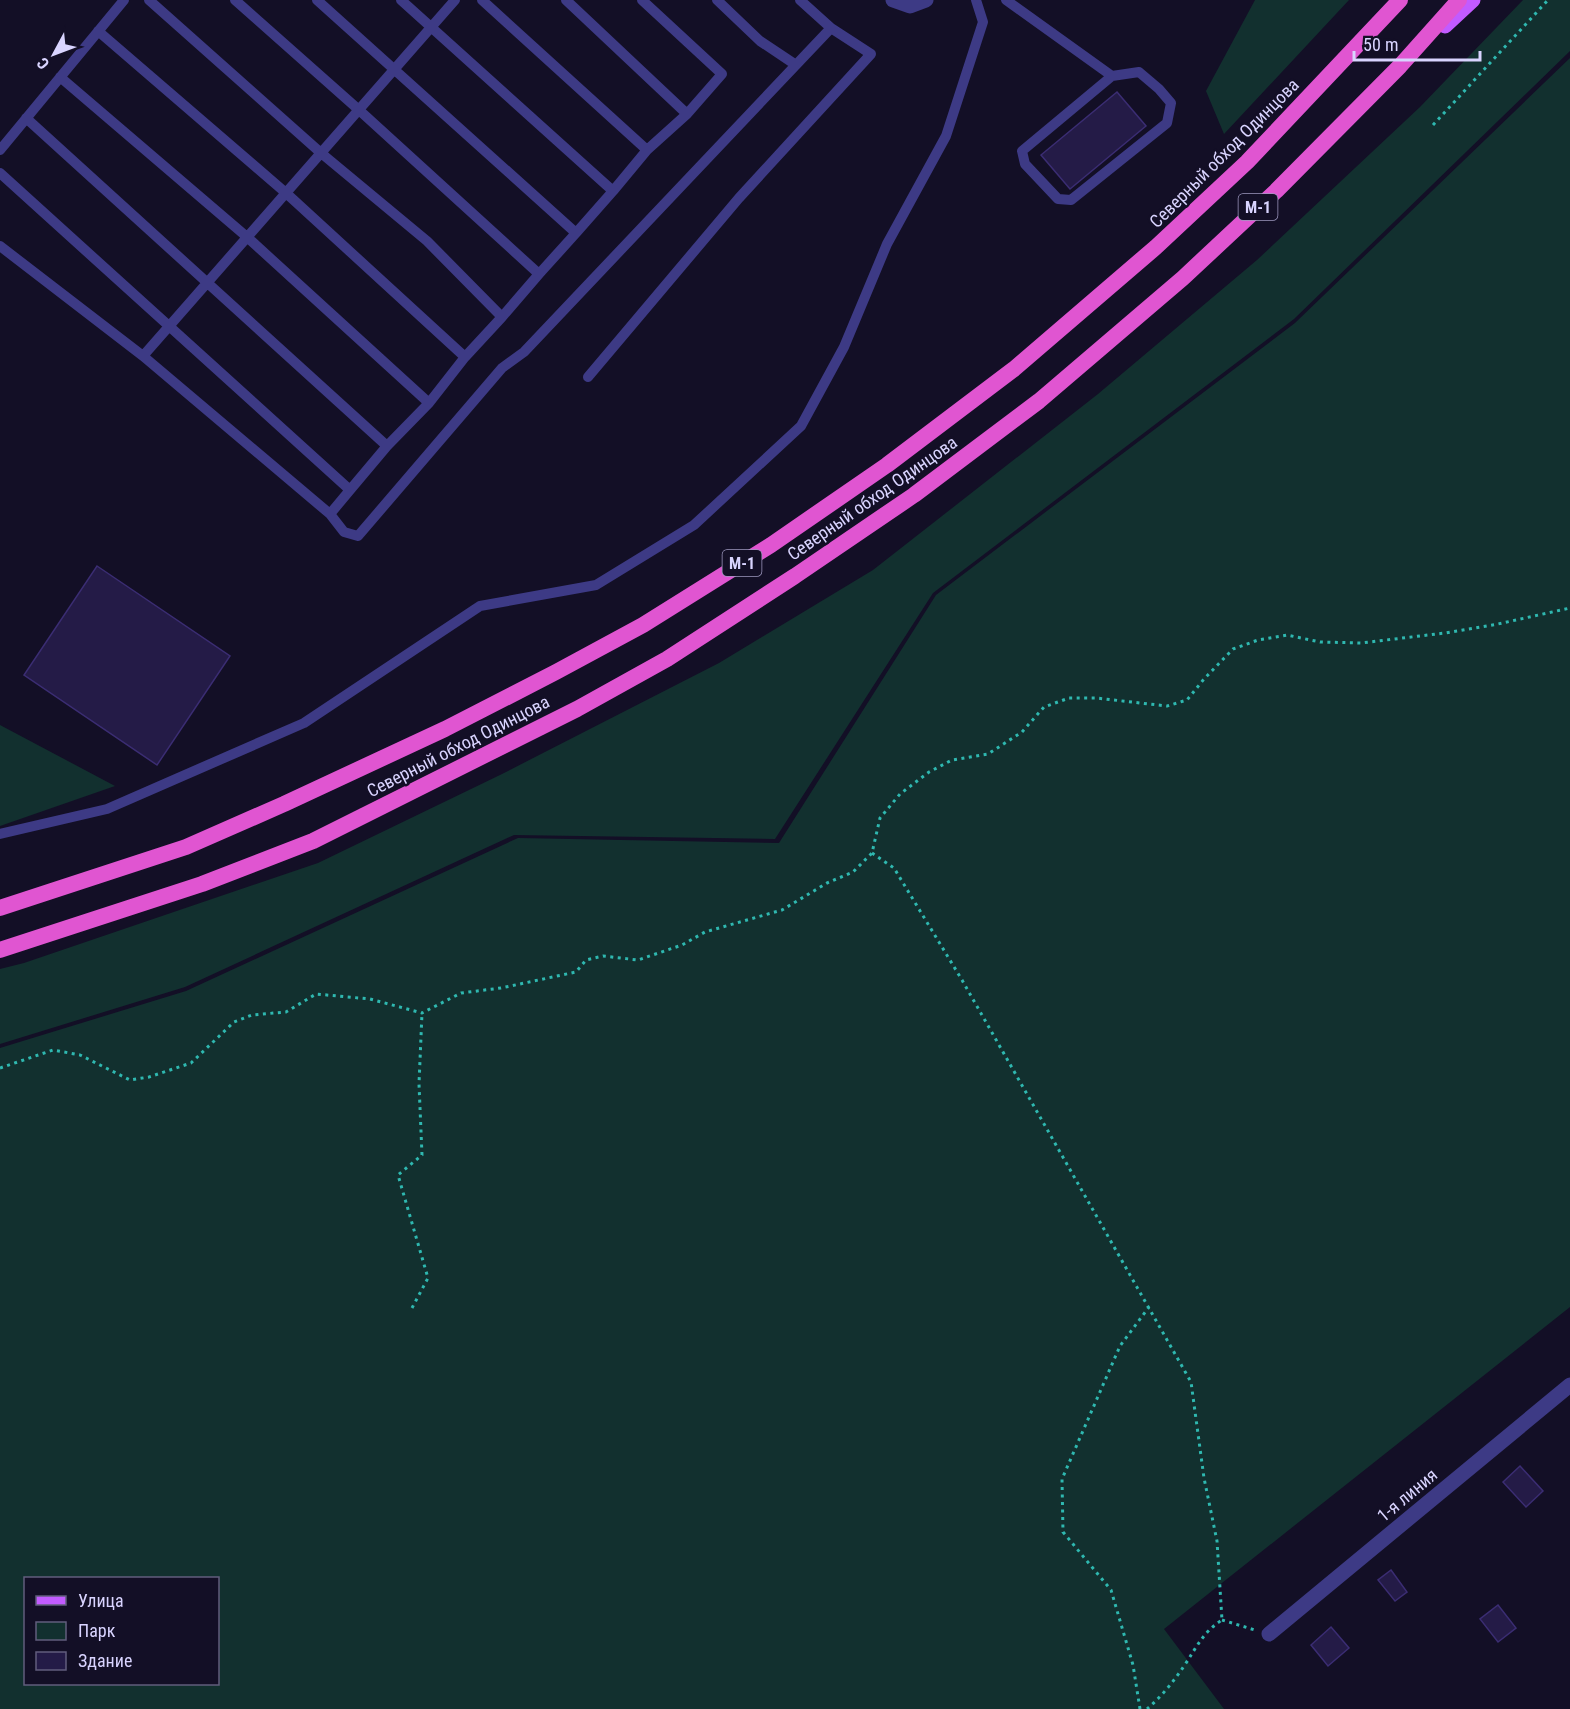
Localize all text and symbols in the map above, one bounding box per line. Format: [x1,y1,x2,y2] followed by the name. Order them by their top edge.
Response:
[24,24,84,84] north arrow
[1354,24,1480,62] scale bar
[1363,34,1398,55] text: 50 m
[33,54,53,73] text: С
[1145,74,1303,232] street label: Северный обход Одинцова
[1238,194,1278,220] road number: М-1
[783,431,961,565] street label: Северный обход Одинцова
[722,550,762,576] road number: М-1
[363,691,553,801] street label: Северный обход Одинцова
[1373,1464,1441,1526] street label: 1-я линия
[24,1577,219,1685] legend
[78,1590,124,1611] text: Улица
[78,1620,116,1641] text: Парк
[78,1650,132,1671] text: Здание

